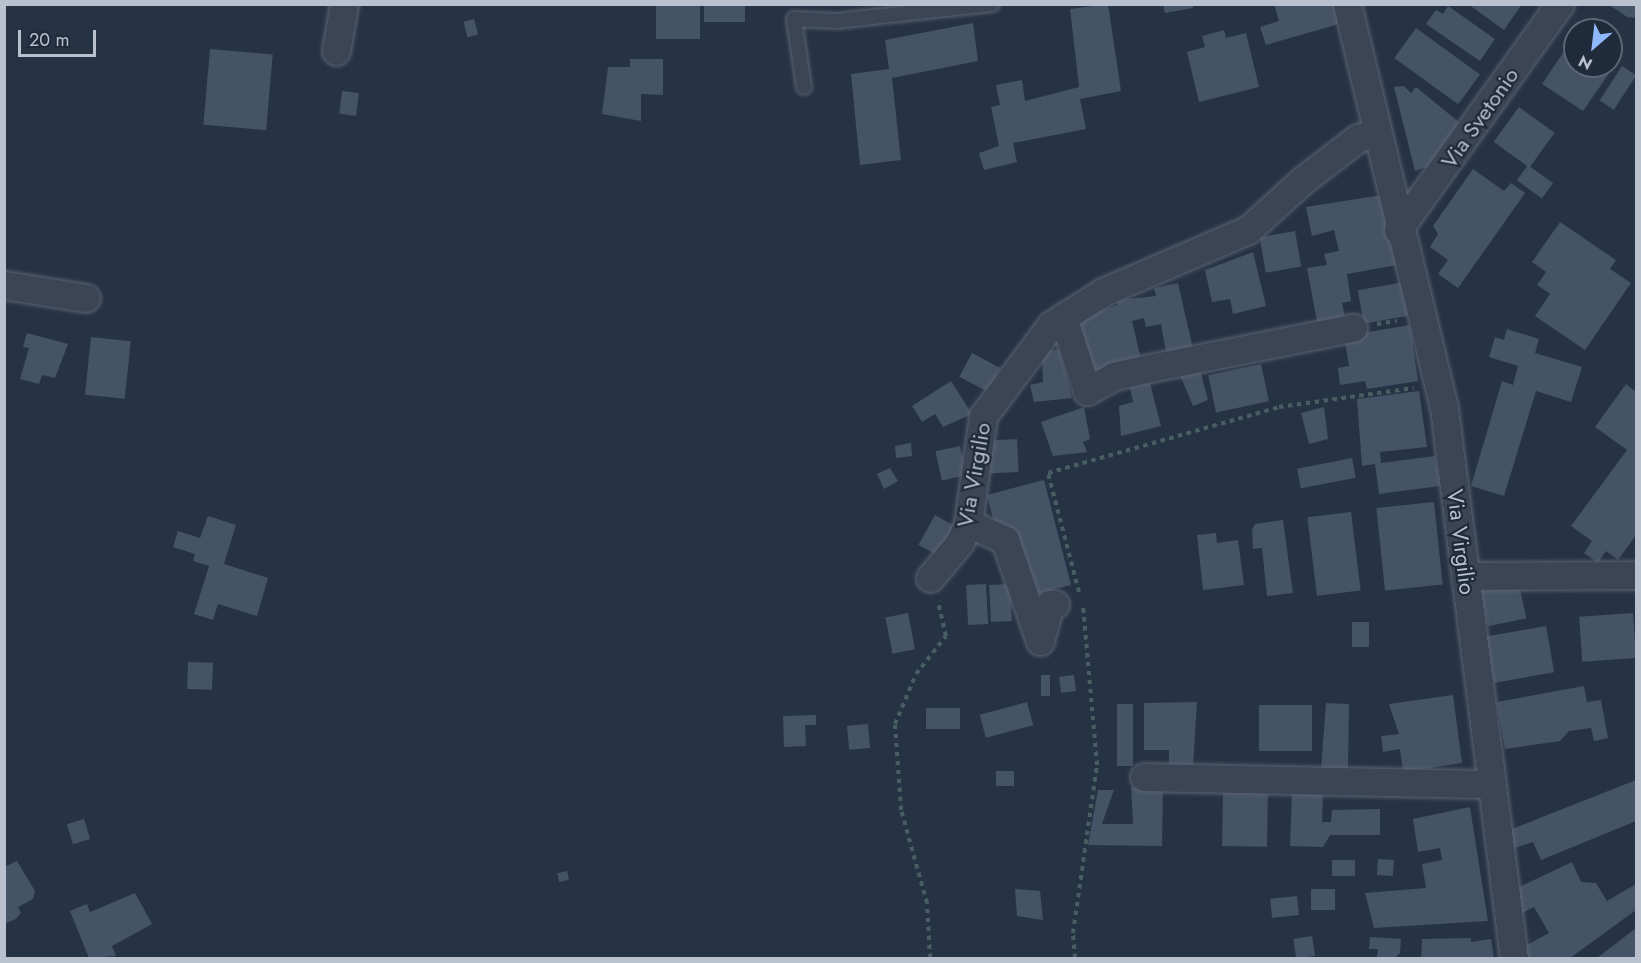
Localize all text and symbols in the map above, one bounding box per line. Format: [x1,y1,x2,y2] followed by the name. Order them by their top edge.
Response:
[21,18,99,56] scale bar
[1563,18,1623,78] north arrow
[29,27,69,53] text: 20 m
[1574,49,1596,76] text: N
[1436,63,1524,173] street label: Via Svetonio
[952,421,996,529] street label: Via Virgilio
[1441,488,1481,596] street label: Via Virgilio

